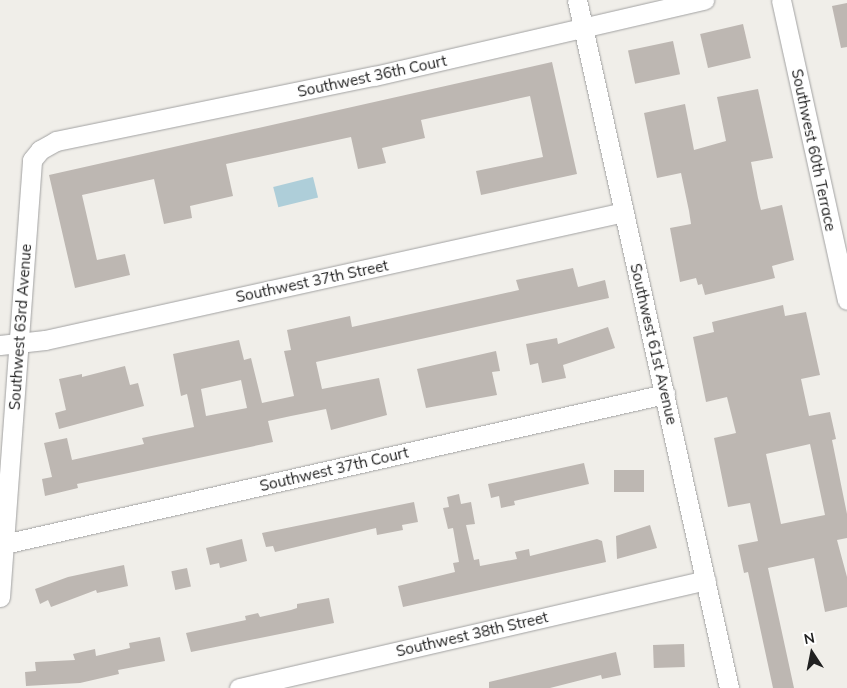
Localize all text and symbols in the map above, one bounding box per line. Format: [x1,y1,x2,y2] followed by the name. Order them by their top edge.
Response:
[296,51,448,101] street label: Southwest 36th Court
[788,67,840,233] street label: Southwest 60th Terrace
[5,243,35,411] street label: Southwest 63rd Avenue
[234,256,390,306] street label: Southwest 37th Street
[627,262,681,426] street label: Southwest 61st Avenue
[258,443,410,495] street label: Southwest 37th Court
[394,608,550,660] street label: Southwest 38th Street
[787,628,837,678] north arrow
[802,628,816,648] text: N

